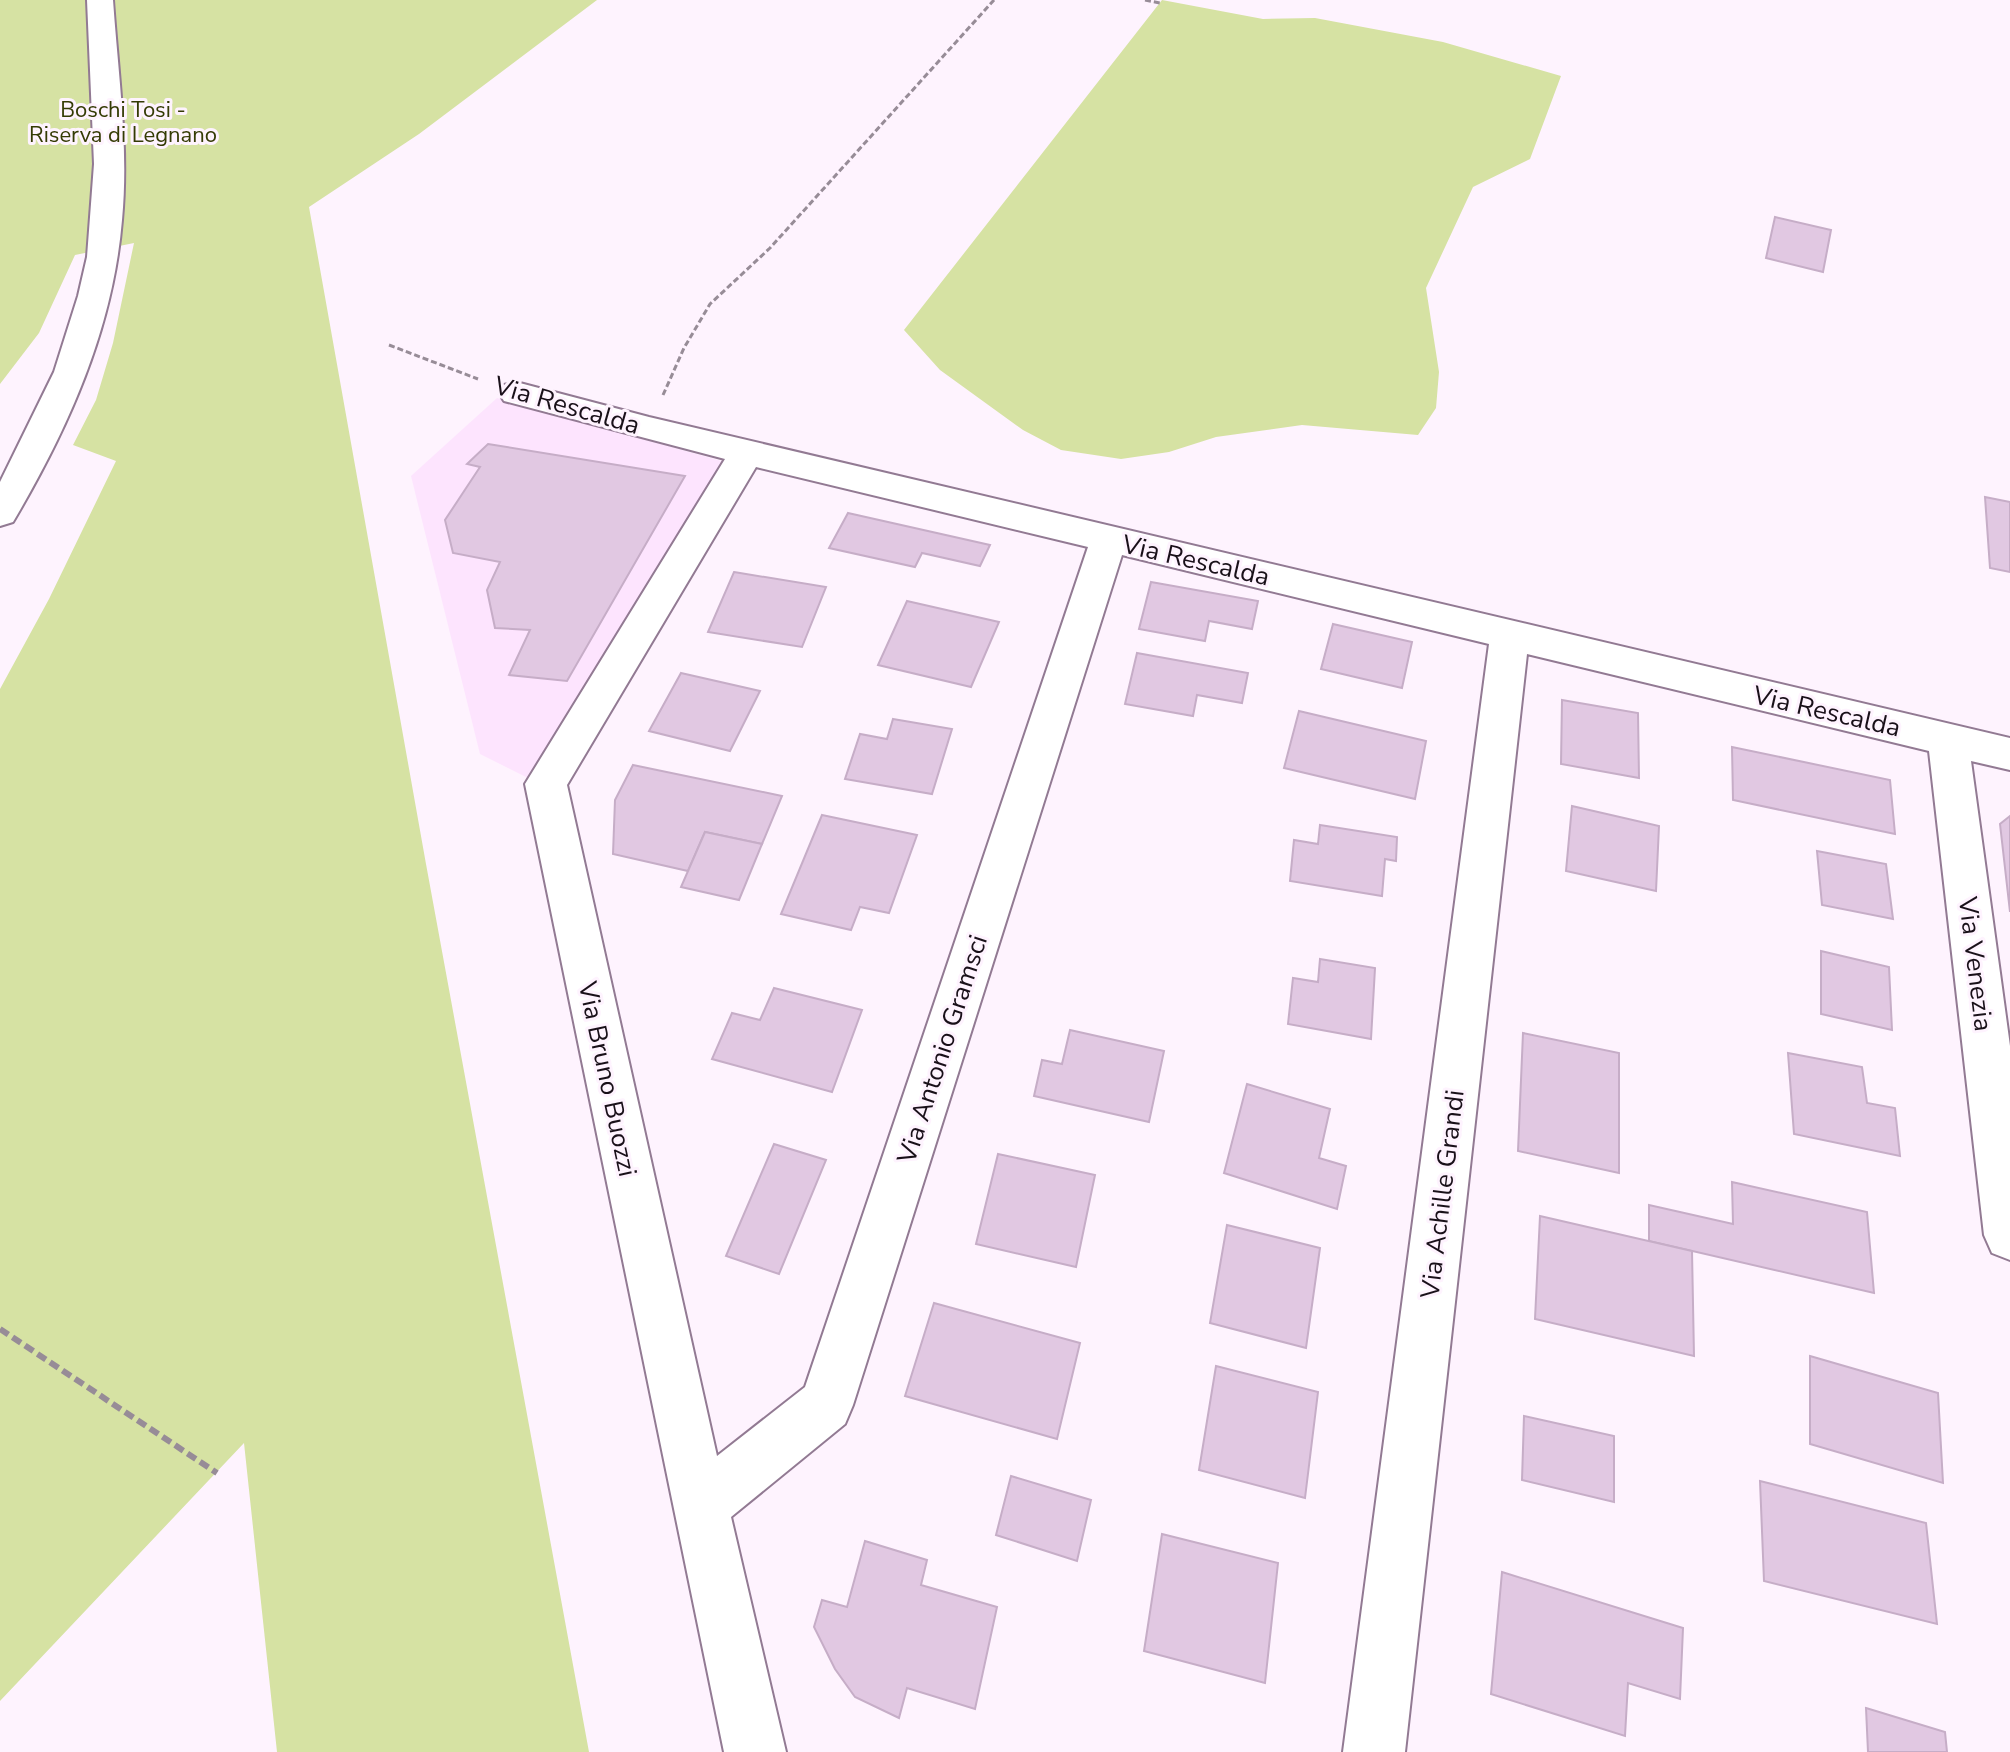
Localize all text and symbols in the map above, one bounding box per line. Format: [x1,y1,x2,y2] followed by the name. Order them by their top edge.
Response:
[29,95,217,150] park label: Boschi Tosi - Riserva di Legnano
[489,368,644,443] street label: Via Rescalda
[1118,526,1273,594] street label: Via Rescalda
[1749,677,1904,745] street label: Via Rescalda
[1950,894,2001,1033] street label: Via Venezia
[889,930,996,1169] street label: Via Antonio Gramsci
[570,977,645,1180] street label: Via Bruno Buozzi
[1412,1088,1473,1301] street label: Via Achille Grandi

